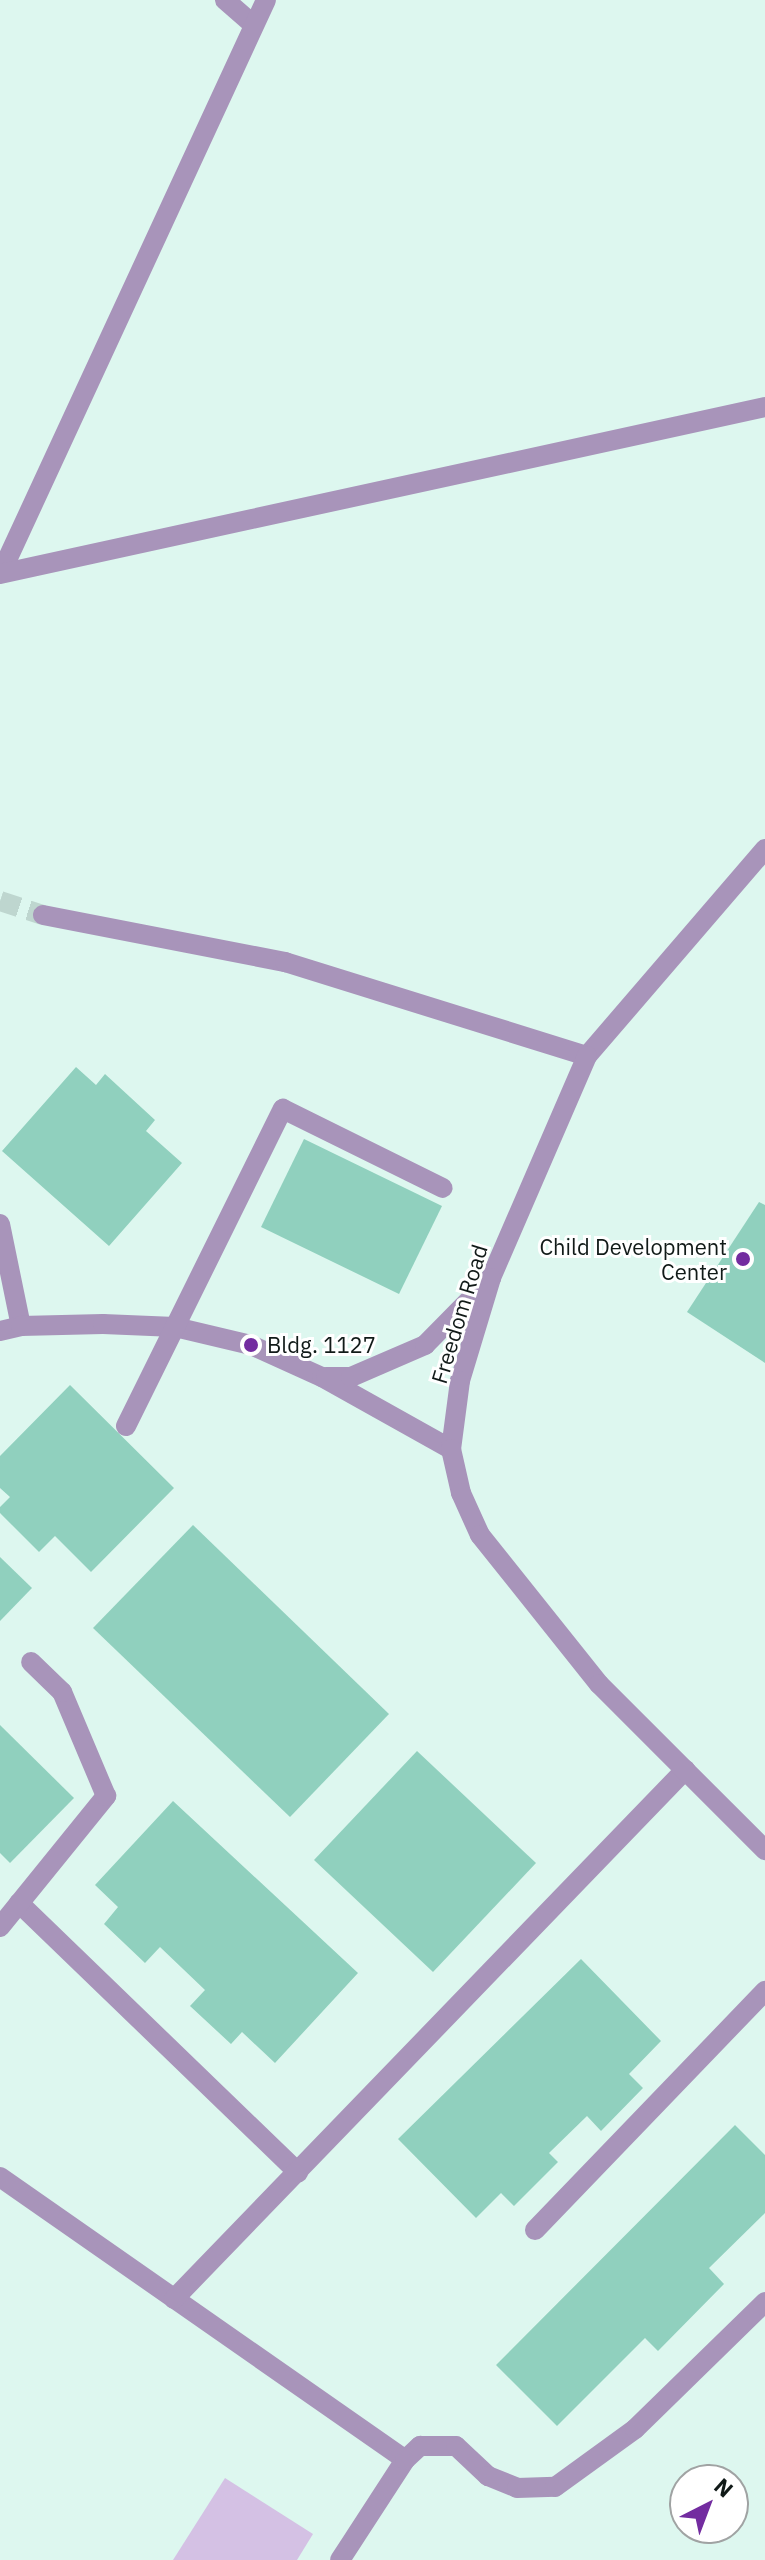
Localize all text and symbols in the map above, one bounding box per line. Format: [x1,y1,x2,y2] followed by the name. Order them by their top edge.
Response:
[539,1233,727,1284] place label: Child Development Center
[425,1241,493,1387] street label: Freedom Road
[734,1250,752,1268] marker: Child Development Center
[267,1332,376,1358] place label: Bldg. 1127
[242,1336,260,1354] marker: Bldg. 1127
[669,2464,749,2544] north arrow
[708,2471,740,2503] text: N

